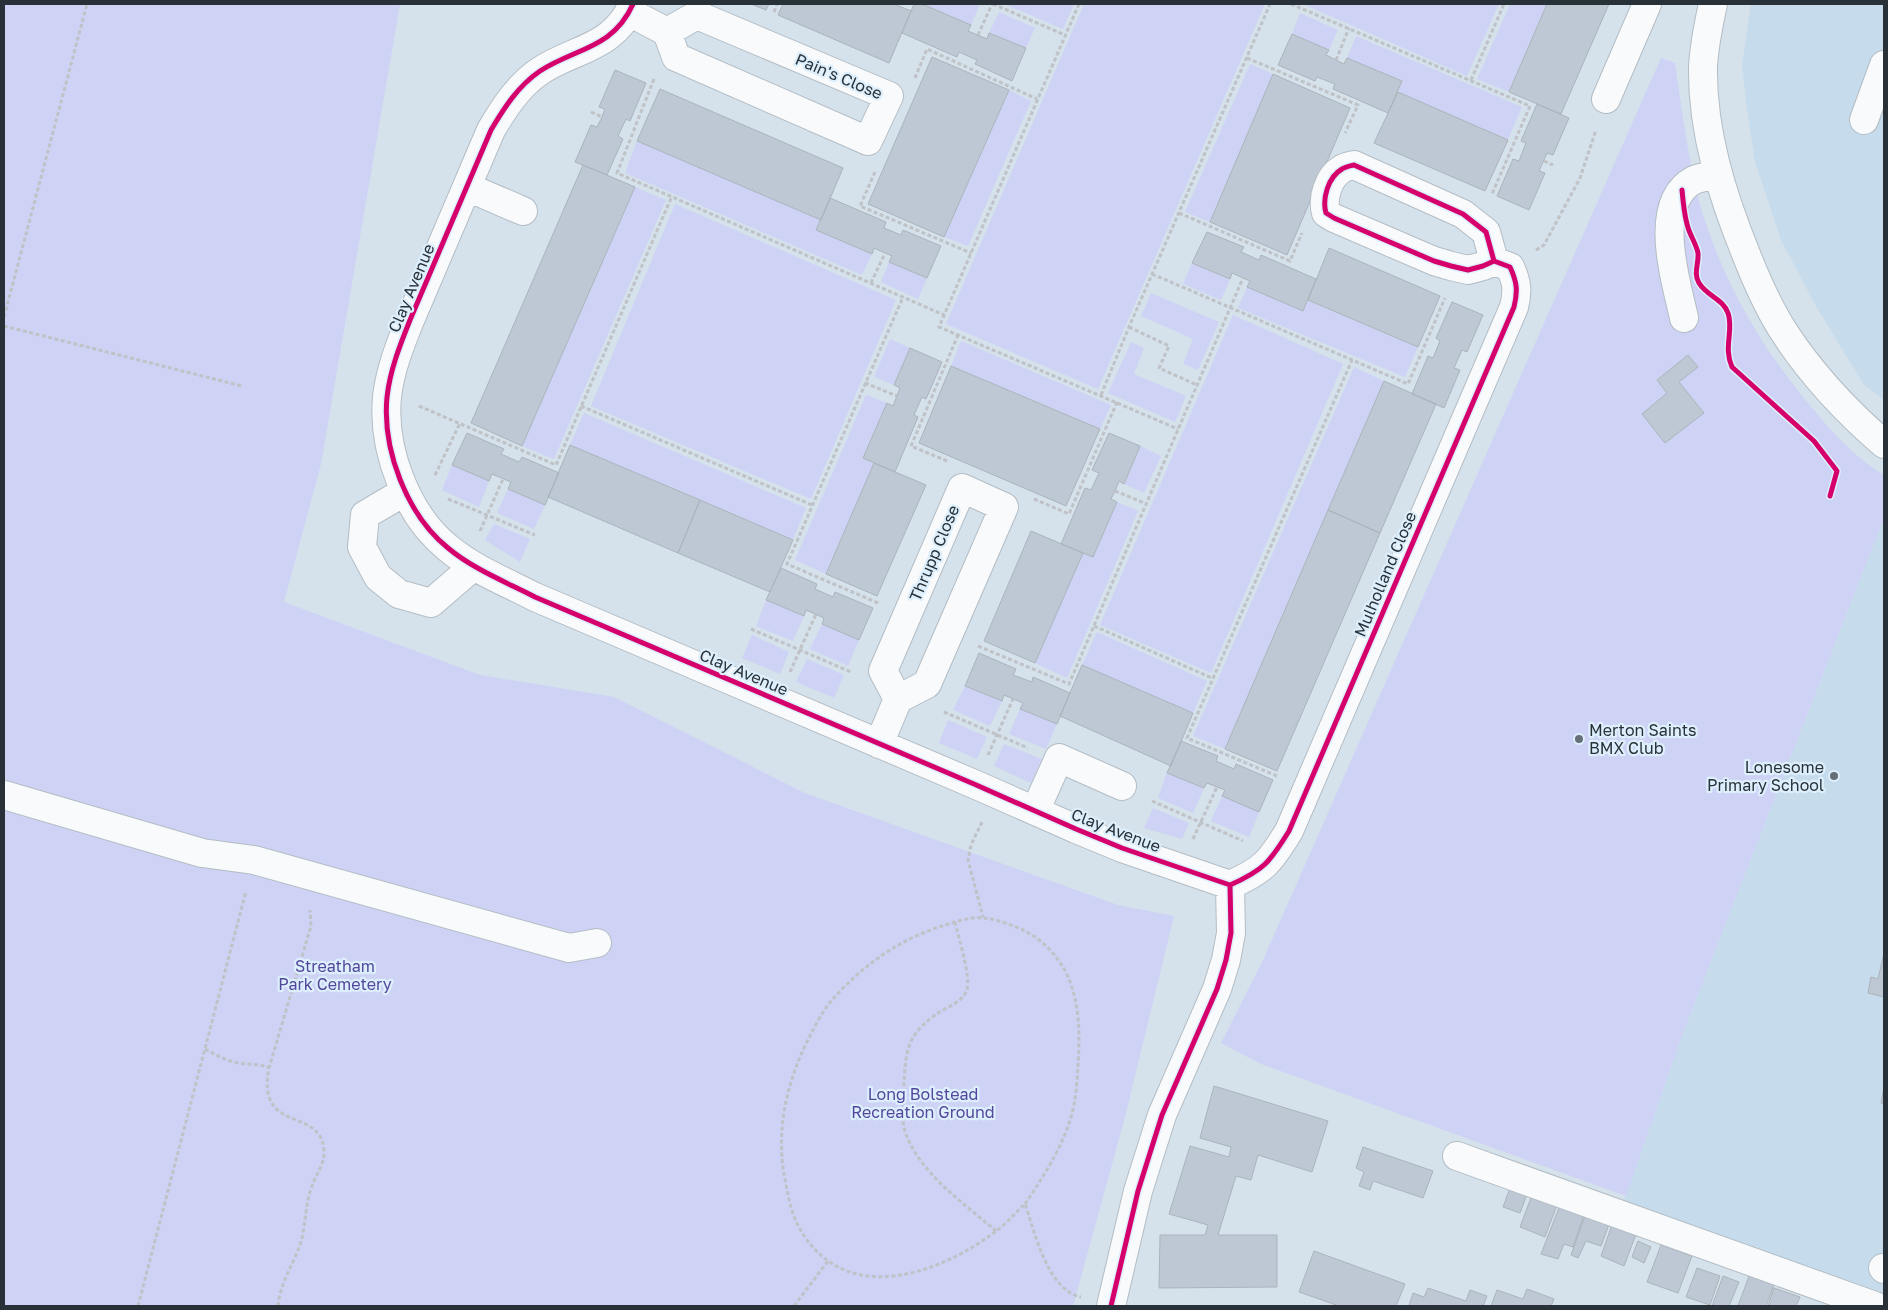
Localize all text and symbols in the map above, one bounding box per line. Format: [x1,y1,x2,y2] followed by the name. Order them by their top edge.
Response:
[793,49,885,103] street label: Pain's Close
[383,241,439,335] street label: Clay Avenue
[905,502,963,604] street label: Thrupp Close
[1350,508,1420,640] street label: Mulholland Close
[697,644,791,700] street label: Clay Avenue
[1589,720,1697,758] place label: Merton Saints BMX Club
[1573,733,1585,745] marker: Merton Saints BMX Club
[1707,757,1824,795] place label: Lonesome Primary School
[1828,770,1840,782] marker: Lonesome Primary School
[1068,804,1164,856] street label: Clay Avenue
[278,956,392,994] park label: Streatham Park Cemetery
[851,1084,995,1122] park label: Long Bolstead Recreation Ground

